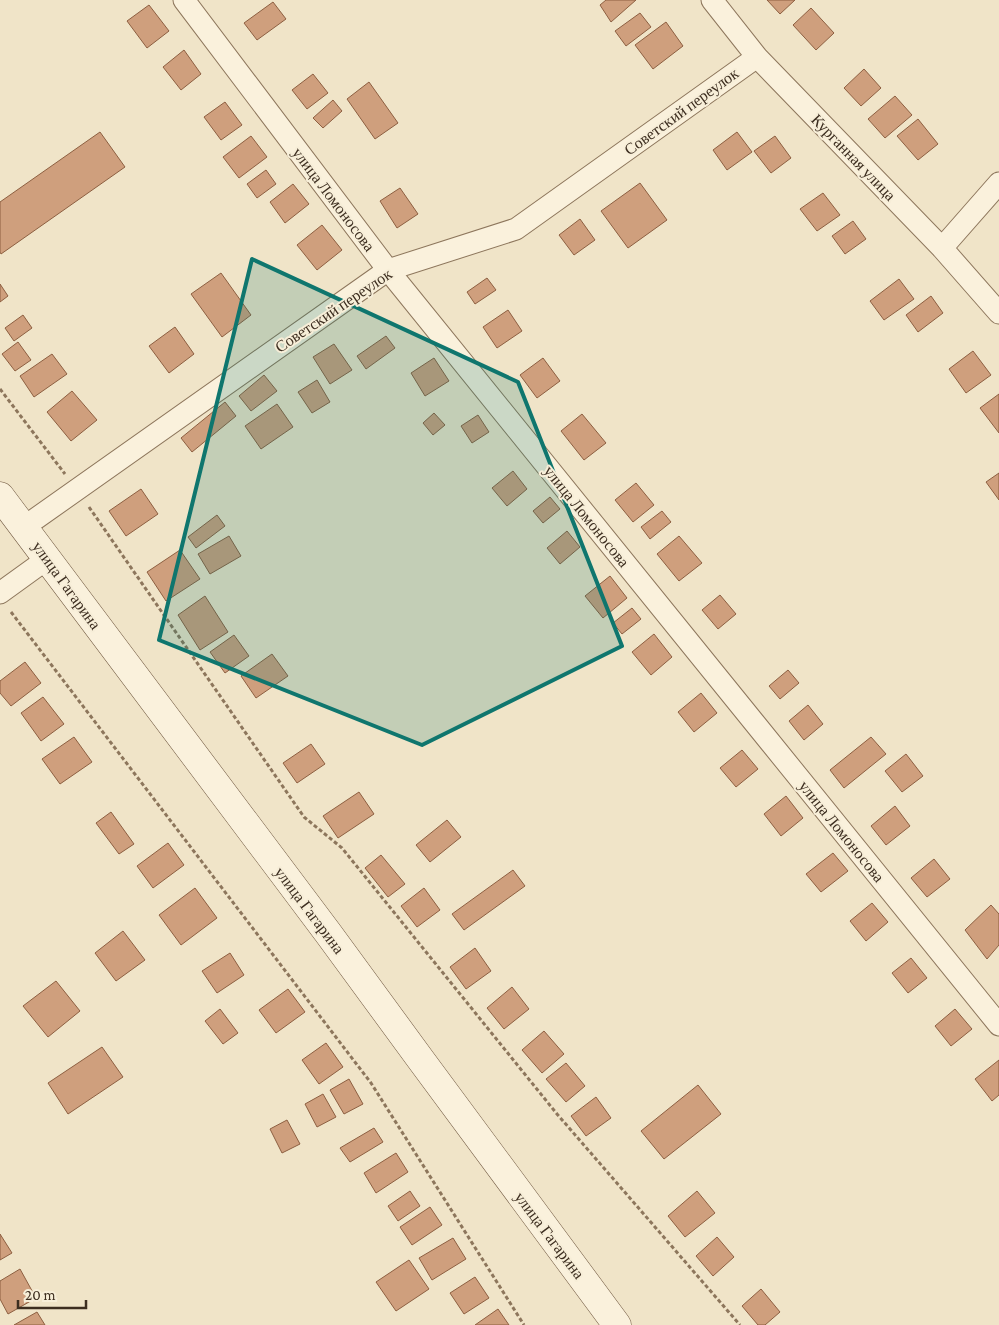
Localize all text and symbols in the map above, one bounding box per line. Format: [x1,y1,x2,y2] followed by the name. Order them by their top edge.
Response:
[621,64,742,159] street label: Советский переулок
[807,111,899,205] street label: Курганная улица
[288,144,378,255] street label: улица Ломоносова
[272,265,396,357] street label: Советский переулок
[540,462,633,571] street label: улица Ломоносова
[28,538,104,633] street label: улица Гагарина
[795,777,888,886] street label: улица Ломоносова
[271,864,348,958] street label: улица Гагарина
[511,1189,588,1283] street label: улица Гагарина
[18,1278,85,1310] scale bar
[25,1287,56,1303] text: 20 m

